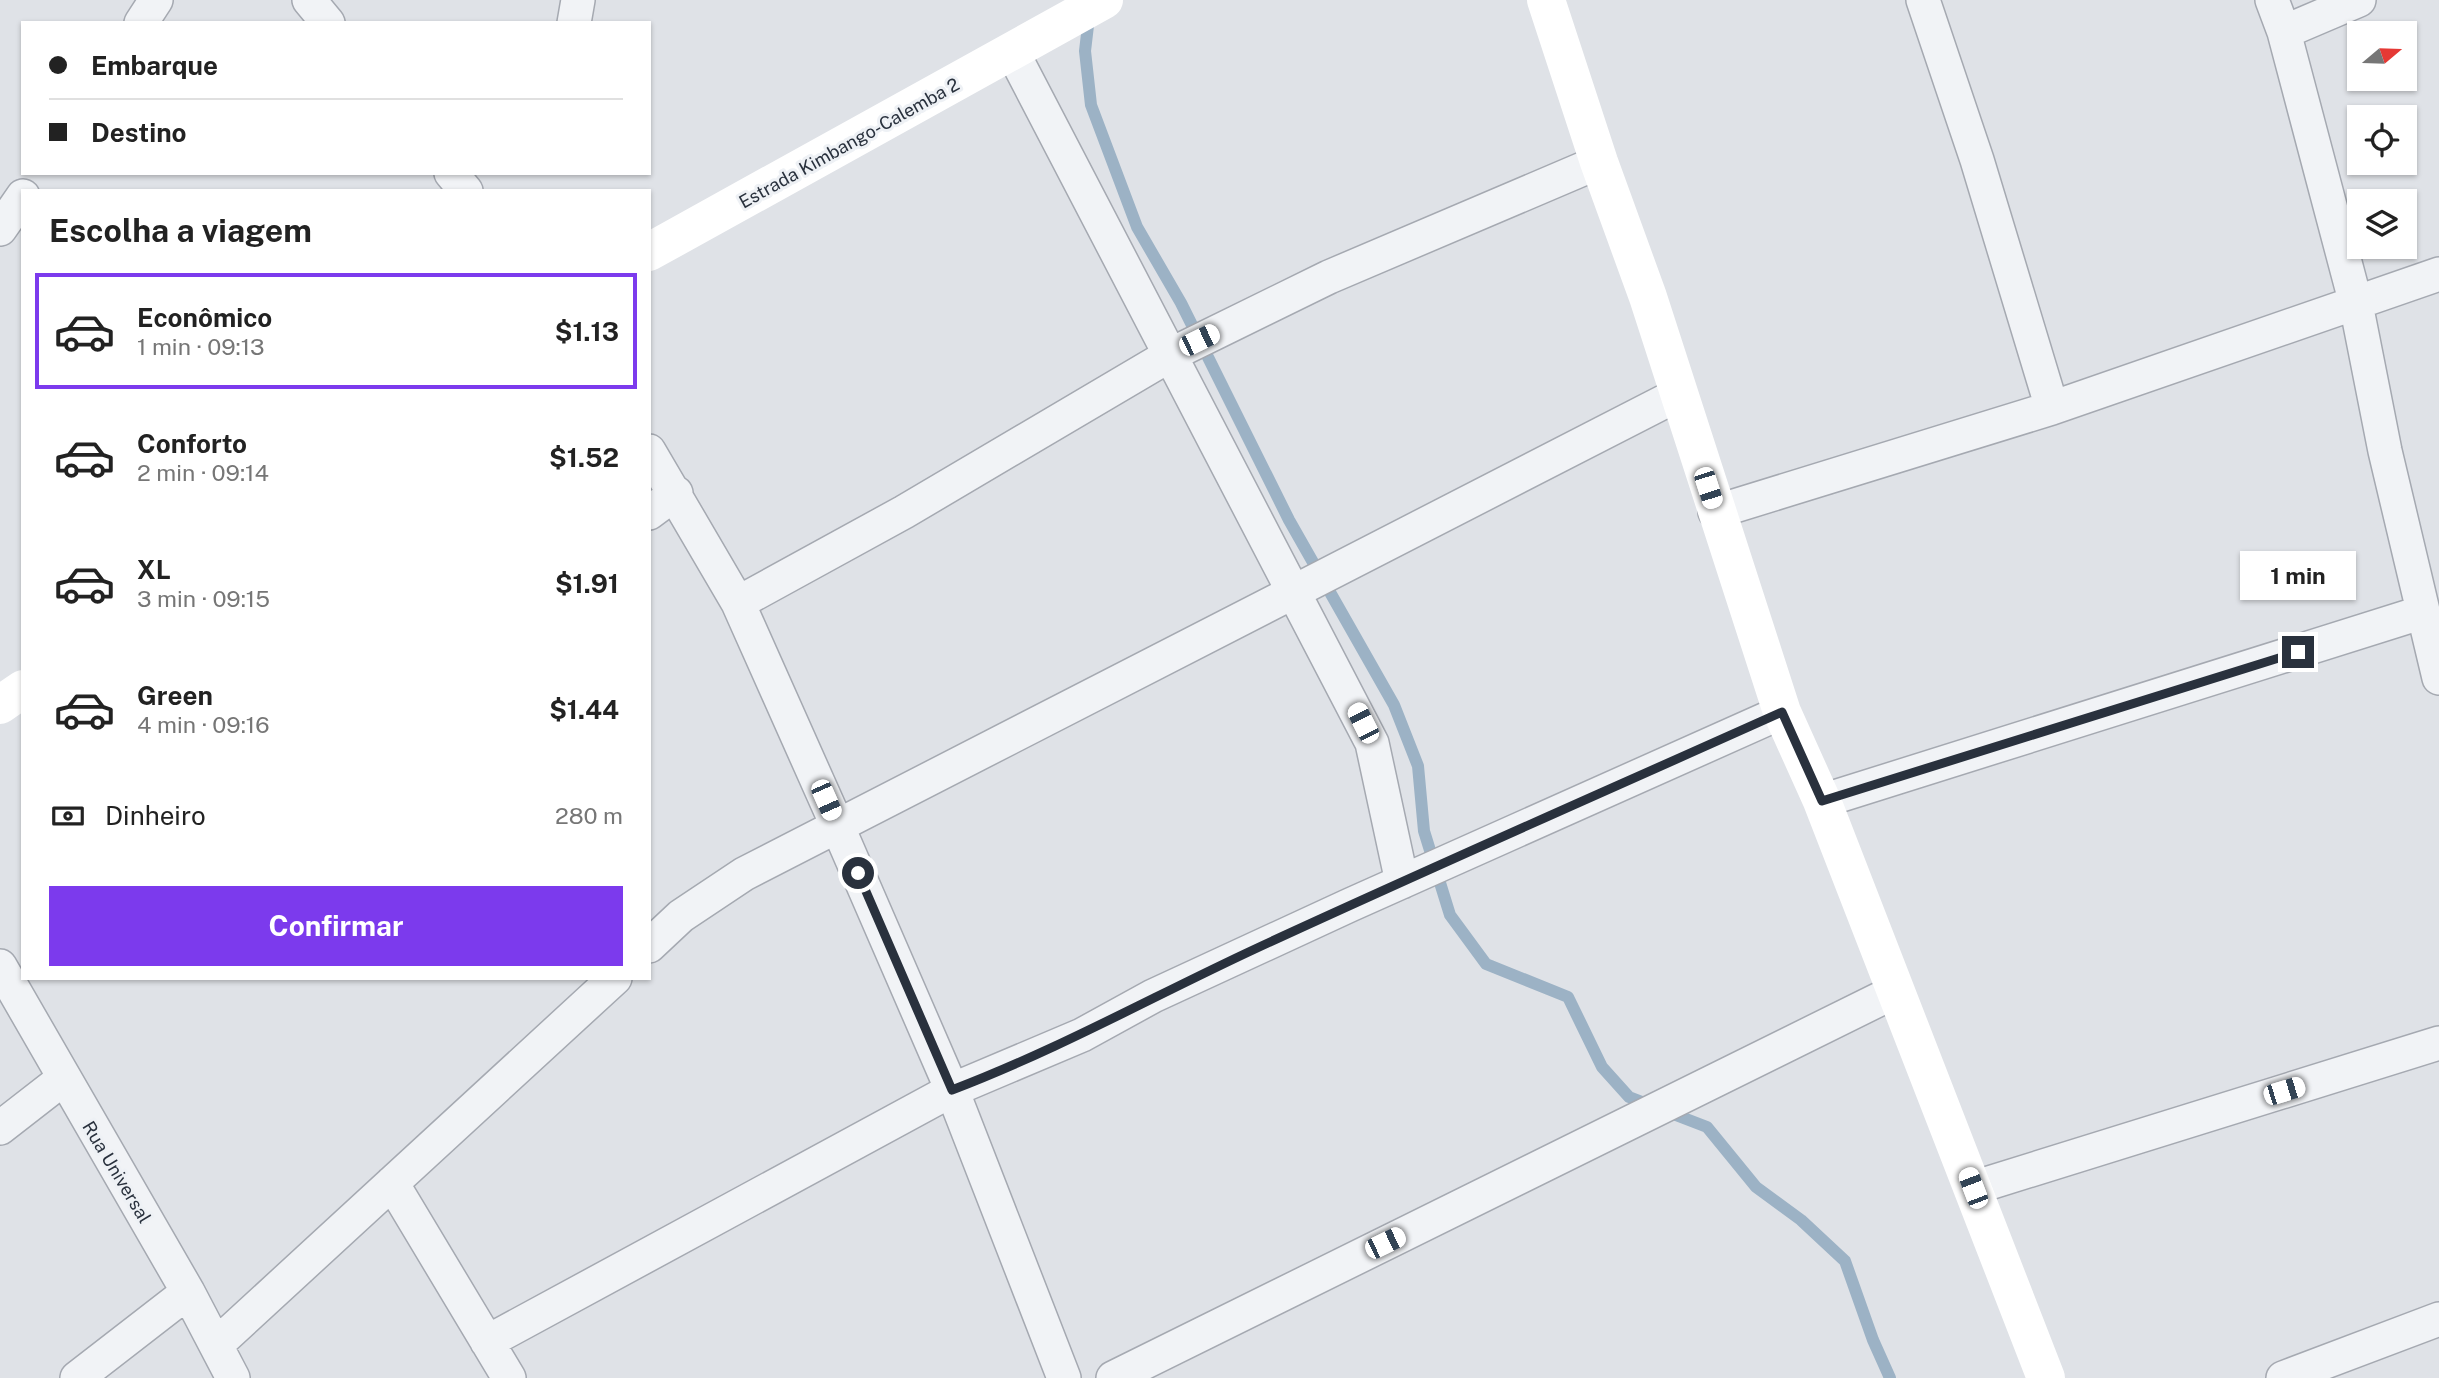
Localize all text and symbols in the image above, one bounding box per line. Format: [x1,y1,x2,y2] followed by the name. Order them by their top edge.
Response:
[2347,21,2417,91] north arrow
[2347,21,2417,259] map controls
[91,50,218,81] text: Embarque
[735,74,963,212] street label: Estrada Kimbango-Calemba 2
[2347,105,2417,175] button: locate
[91,117,187,148] text: Destino
[2347,189,2417,259] button: layers
[49,212,312,249] text: Escolha a viagem
[53,300,116,363] icon: car
[137,302,272,333] text: Econômico
[555,316,619,347] text: $1.13
[1176,321,1223,359] car
[137,333,265,360] text: 1 min · 09:13
[53,426,116,489] icon: car
[137,428,247,459] text: Conforto
[549,442,619,473] text: $1.52
[137,459,269,486] text: 2 min · 09:14
[1692,465,1725,511] car
[2240,550,2356,600] callout: 1 min
[53,552,116,615] icon: car
[137,554,171,585] text: XL
[2270,562,2326,589] text: 1 min
[555,568,619,599] text: $1.91
[137,585,270,612] text: 3 min · 09:15
[2282,636,2314,668] route end
[53,678,116,741] icon: car
[137,680,213,711] text: Green
[549,694,619,725] text: $1.44
[1345,700,1382,746] car
[137,711,270,738] text: 4 min · 09:16
[808,777,845,823] car
[49,797,87,835] icon: cash
[105,800,206,831] text: Dinheiro
[555,802,623,829] text: 280 m
[842,857,874,889] route start
[49,886,623,966] button: Confirmar
[2261,1075,2308,1107] car
[78,1117,156,1227] street label: Rua Universal
[1956,1165,1991,1211] car
[1362,1224,1409,1262] car

